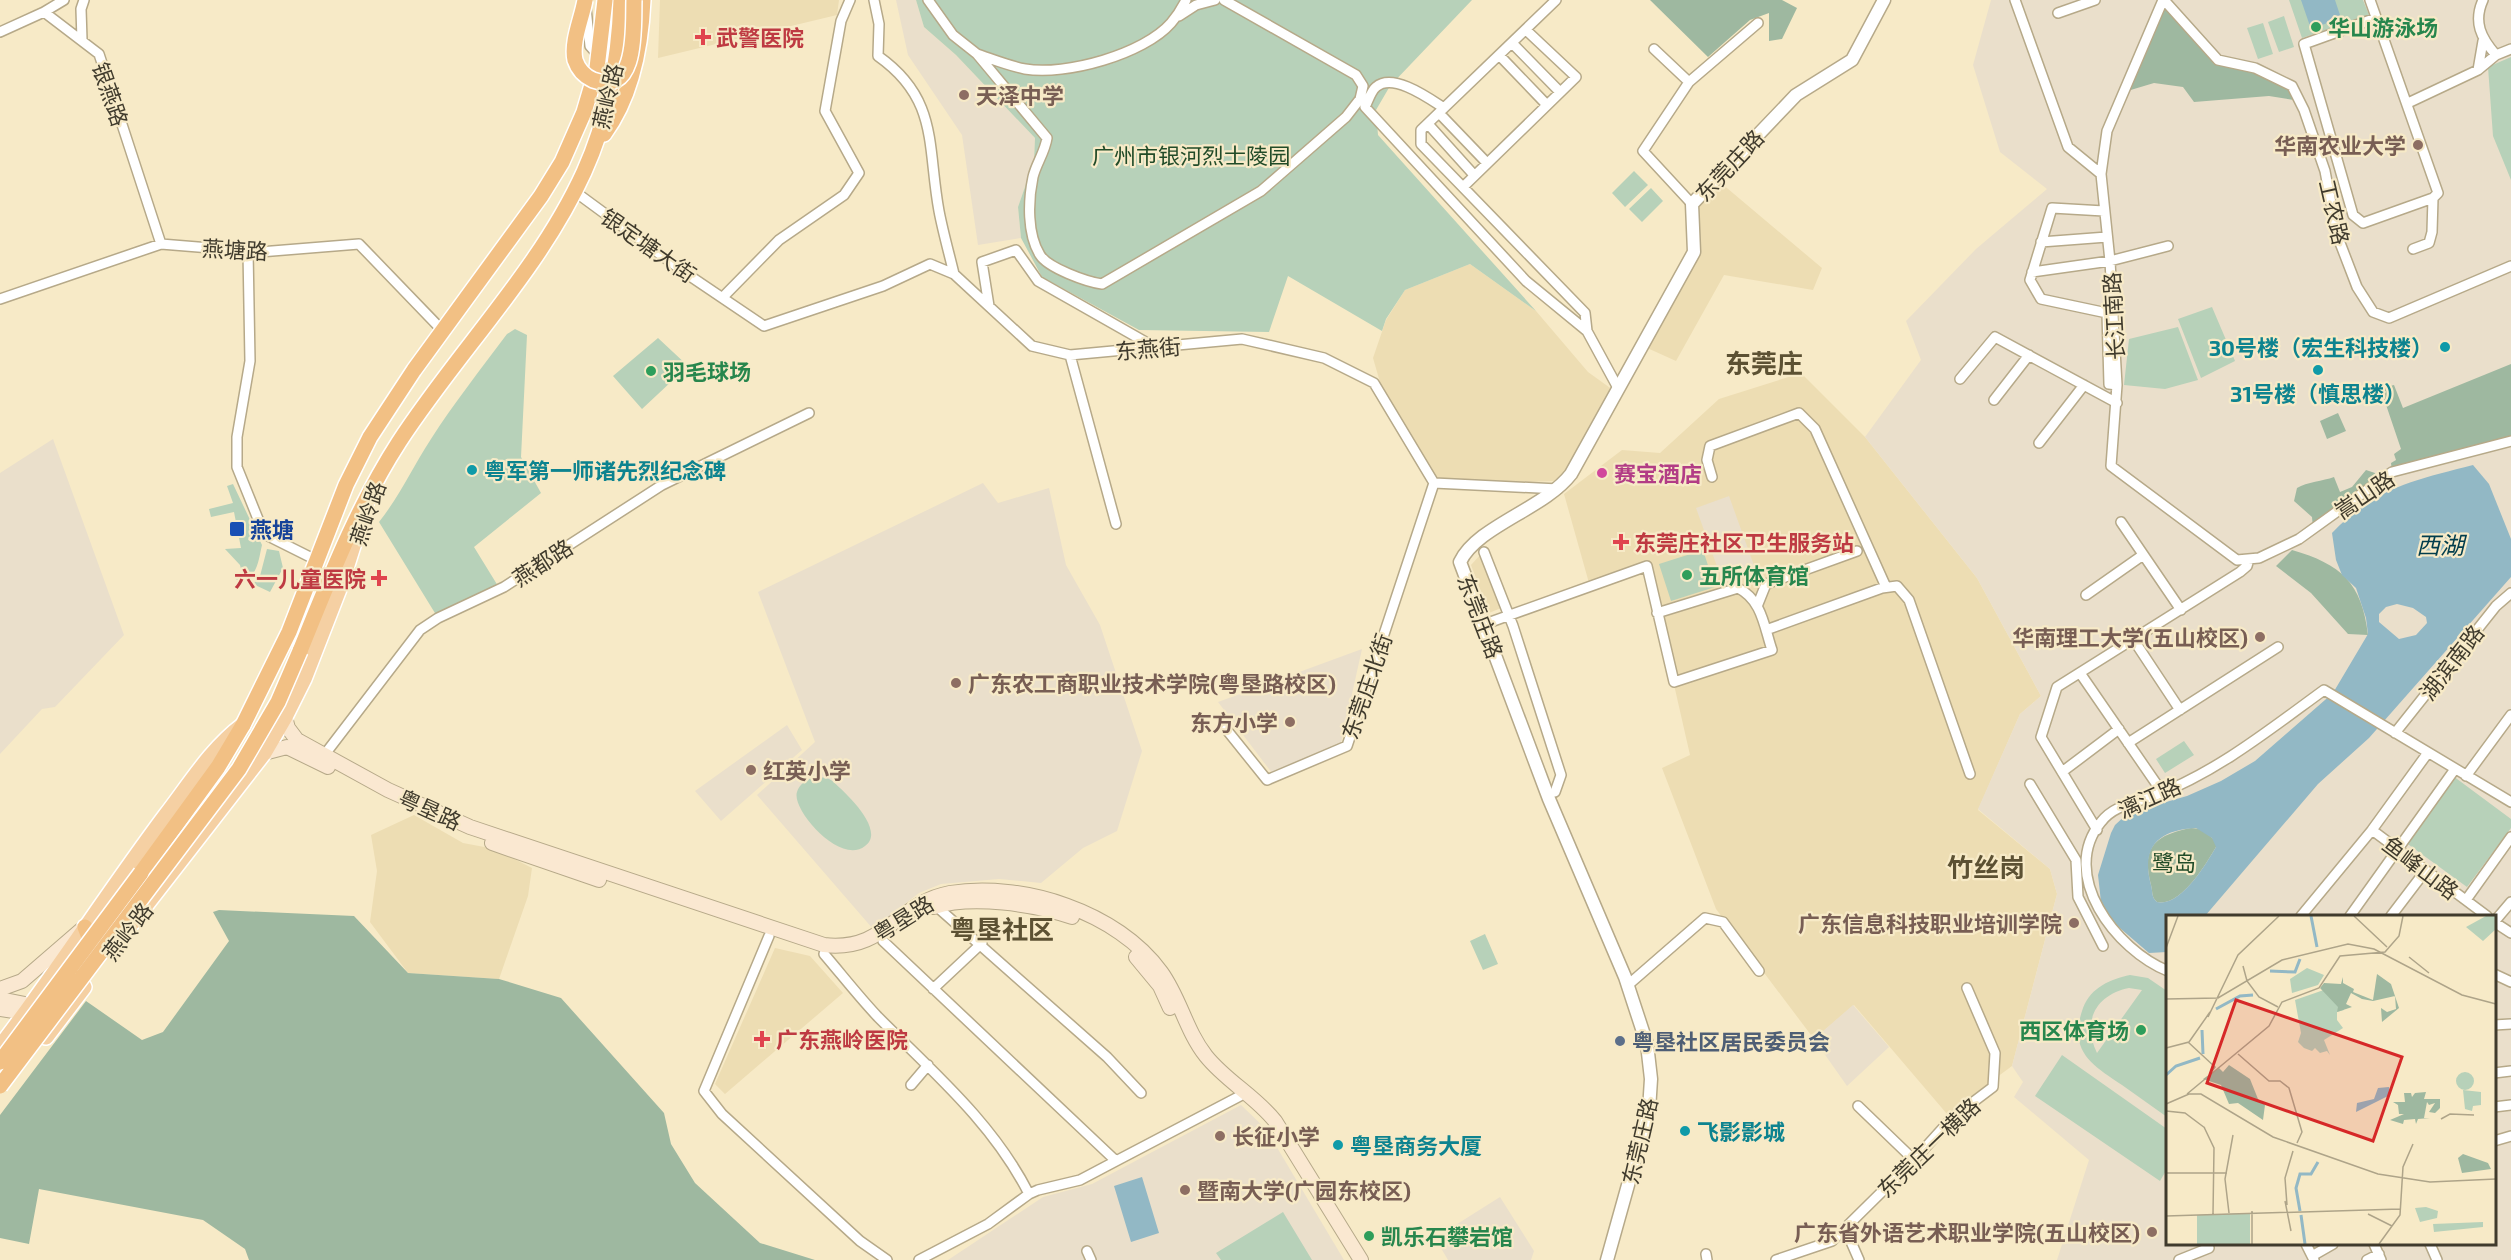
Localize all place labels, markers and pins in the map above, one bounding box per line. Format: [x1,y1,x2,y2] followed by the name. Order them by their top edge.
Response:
[2328,14,2438,40] place label: 华山游泳场
[2309,20,2323,34] marker: 华山游泳场
[716,24,804,50] place label: 武警医院
[694,28,712,46] marker: 武警医院
[976,82,1064,108] place label: 天泽中学
[957,88,971,102] marker: 天泽中学
[2274,132,2406,158] place label: 华南农业大学
[2411,138,2425,152] marker: 华南农业大学
[2209,334,2433,360] place label: 30号楼（宏生科技楼）
[2438,340,2452,354] marker: 30号楼（宏生科技楼）
[663,358,751,384] place label: 羽毛球场
[2311,363,2325,377] marker: 31号楼（慎思楼）
[644,364,658,378] marker: 羽毛球场
[2230,380,2406,406] place label: 31号楼（慎思楼）
[484,457,726,483] place label: 粤军第一师诸先烈纪念碑
[1614,460,1702,486] place label: 赛宝酒店
[465,463,479,477] marker: 粤军第一师诸先烈纪念碑
[1595,466,1609,480] marker: 赛宝酒店
[250,516,294,542] place label: 燕塘
[228,520,246,538] marker: 燕塘
[1634,529,1854,555] place label: 东莞庄社区卫生服务站
[1612,533,1630,551] marker: 东莞庄社区卫生服务站
[1699,562,1809,588] place label: 五所体育馆
[234,565,366,591] place label: 六一儿童医院
[1680,568,1694,582] marker: 五所体育馆
[370,569,388,587] marker: 六一儿童医院
[2012,624,2248,650] place label: 华南理工大学(五山校区)
[2253,630,2267,644] marker: 华南理工大学(五山校区)
[968,670,1336,696] place label: 广东农工商职业技术学院(粤垦路校区)
[949,676,963,690] marker: 广东农工商职业技术学院(粤垦路校区)
[1190,709,1278,735] place label: 东方小学
[1283,715,1297,729] marker: 东方小学
[763,757,851,783] place label: 红英小学
[744,763,758,777] marker: 红英小学
[1798,910,2062,936] place label: 广东信息科技职业培训学院
[2067,916,2081,930] marker: 广东信息科技职业培训学院
[2019,1017,2129,1043] place label: 西区体育场
[2134,1023,2148,1037] marker: 西区体育场
[776,1026,908,1052] place label: 广东燕岭医院
[1632,1028,1830,1054] place label: 粤垦社区居民委员会
[753,1030,771,1048] marker: 广东燕岭医院
[1613,1034,1627,1048] marker: 粤垦社区居民委员会
[1697,1118,1785,1144] place label: 飞影影城
[1232,1123,1320,1149] place label: 长征小学
[1678,1124,1692,1138] marker: 飞影影城
[1213,1129,1227,1143] marker: 长征小学
[1350,1132,1482,1158] place label: 粤垦商务大厦
[1331,1138,1345,1152] marker: 粤垦商务大厦
[1197,1177,1411,1203] place label: 暨南大学(广园东校区)
[1178,1183,1192,1197] marker: 暨南大学(广园东校区)
[1794,1219,2140,1245] place label: 广东省外语艺术职业学院(五山校区)
[1381,1223,1513,1249] place label: 凯乐石攀岩馆
[2145,1225,2159,1239] marker: 广东省外语艺术职业学院(五山校区)
[1362,1229,1376,1243] marker: 凯乐石攀岩馆

